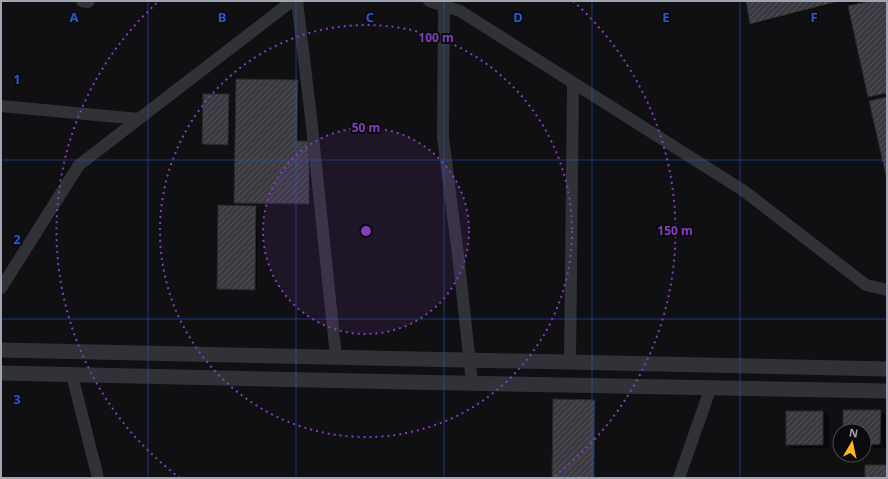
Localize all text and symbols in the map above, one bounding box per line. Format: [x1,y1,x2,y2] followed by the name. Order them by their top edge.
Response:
[70,8,79,26] text: A
[218,8,226,26] text: B
[366,8,374,26] text: C
[513,8,523,26] text: D
[662,8,670,26] text: E
[810,8,818,26] text: F
[418,29,454,46] text: 100 m
[13,70,21,88] text: 1
[352,119,380,136] text: 50 m
[657,222,693,239] text: 150 m
[359,224,373,238] centre of rings
[13,230,21,248] text: 2
[13,390,21,408] text: 3
[832,423,872,463] north arrow
[848,425,859,441] text: N

